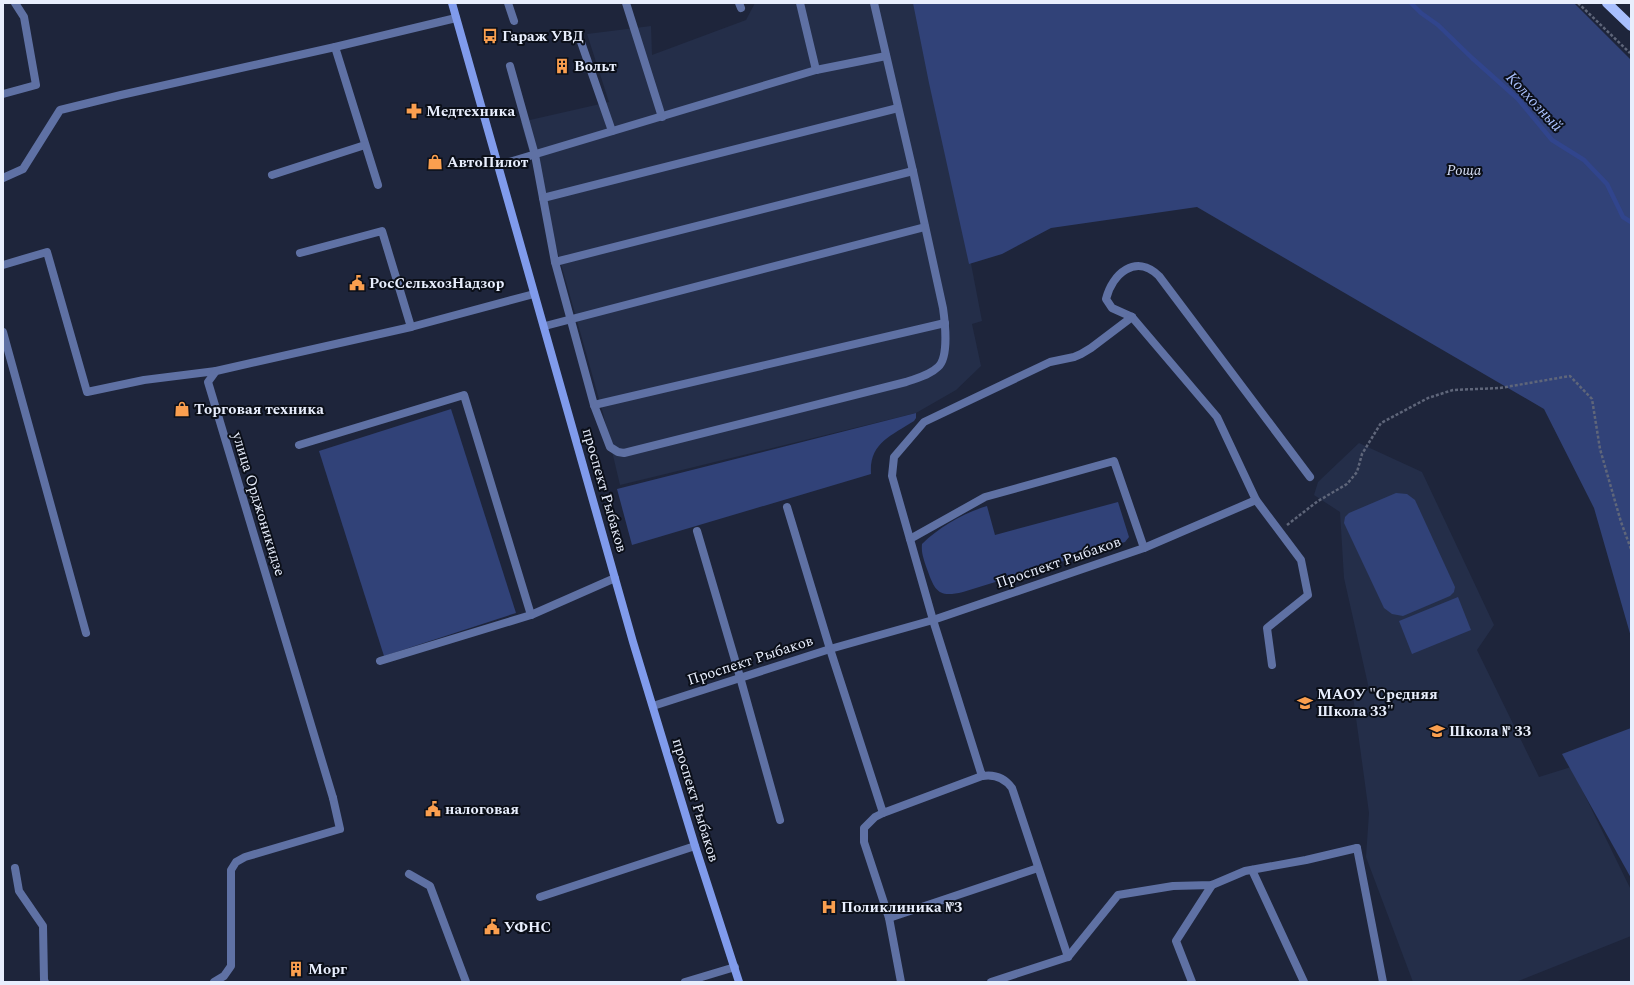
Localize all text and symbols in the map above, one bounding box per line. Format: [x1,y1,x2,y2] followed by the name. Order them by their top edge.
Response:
[502,25,584,48] place label: Гараж УВД
[481,27,499,45] bus stop icon: Гараж УВД
[574,55,617,78] place label: Вольт
[553,57,571,75] building icon: Вольт
[1500,66,1569,137] water label: Колхозный
[426,100,516,123] place label: Медтехника
[405,102,423,120] pharmacy icon: Медтехника
[447,151,529,174] place label: АвтоПилот
[426,153,444,171] shop icon: АвтоПилот
[1447,159,1482,182] park label: Роща
[369,272,505,295] place label: РосСельхозНадзор
[348,274,366,292] public building icon: РосСельхозНадзор
[194,398,324,421] place label: Торговая техника
[173,400,191,418] shop icon: Торговая техника
[576,425,633,555] street label: проспект Рыбаков
[225,428,291,579] street label: улица Орджоникидзе
[993,530,1124,595] street label: Проспект Рыбаков
[684,629,816,692] street label: Проспект Рыбаков
[1317,683,1438,723] place label: МАОУ "Средняя Школа 33"
[1296,694,1314,712] school or university icon: МАОУ "Средняя Школа 33"
[1449,720,1531,743] place label: Школа № 33
[1428,722,1446,740] school or university icon: Школа № 33
[666,736,725,865] street label: проспект Рыбаков
[445,798,519,821] place label: налоговая
[424,800,442,818] public building icon: налоговая
[841,896,962,919] place label: Поликлиника №3
[820,898,838,916] hospital icon: Поликлиника №3
[504,916,551,939] place label: УФНС
[483,918,501,936] public building icon: УФНС
[308,958,347,981] place label: Морг
[287,960,305,978] building icon: Морг

